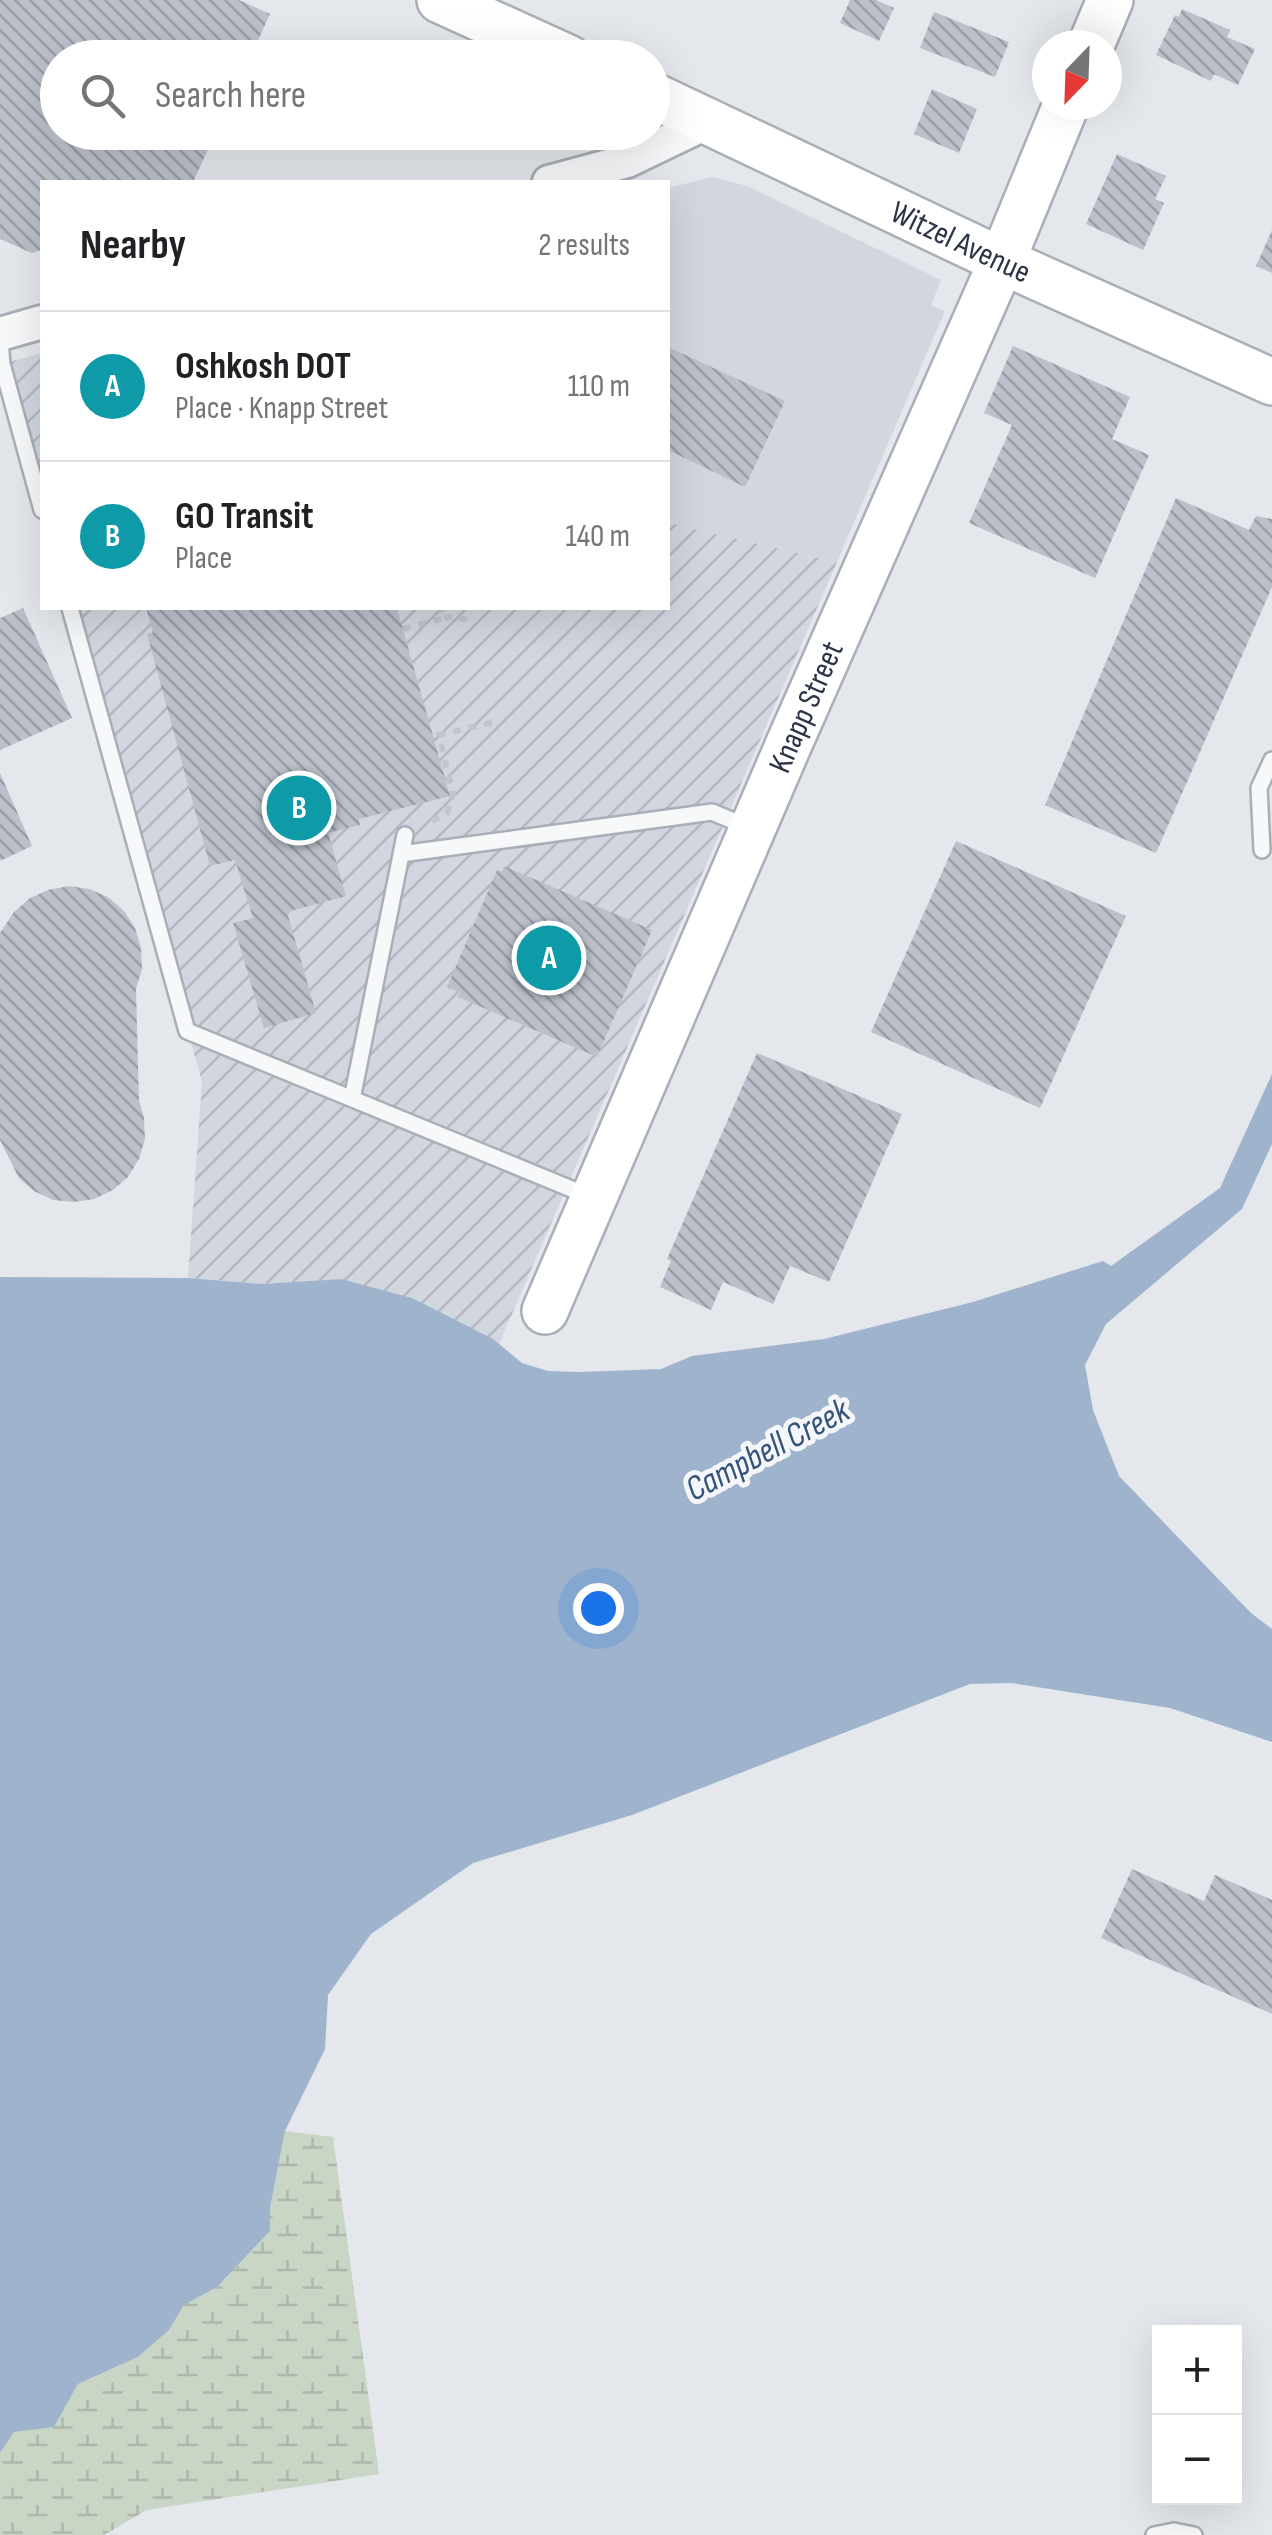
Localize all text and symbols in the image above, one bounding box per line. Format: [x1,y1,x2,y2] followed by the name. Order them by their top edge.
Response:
[1032,30,1122,120] north arrow
[40,40,670,150] search box
[75,68,130,123] icon: search
[155,73,306,118] text: Search here
[884,193,1036,292] street label: Witzel Avenue
[80,220,186,271] text: Nearby
[538,226,630,265] text: 2 results
[175,344,351,389] text: Oshkosh DOT
[105,367,120,406] text: A
[568,367,630,406] text: 110 m
[175,389,388,428] text: Place · Knapp Street
[175,494,314,539] text: GO Transit
[105,517,120,556] text: B
[566,517,630,556] text: 140 m
[175,539,232,578] text: Place
[761,636,853,779] street label: Knapp Street
[266,770,332,846] pin: B
[516,920,582,996] pin: A
[679,1389,858,1511] water label: Campbell Creek
[573,1583,624,1634] your location
[1152,2325,1242,2505] map controls
[1152,2325,1242,2415] button: +
[1152,2415,1242,2505] button: −

